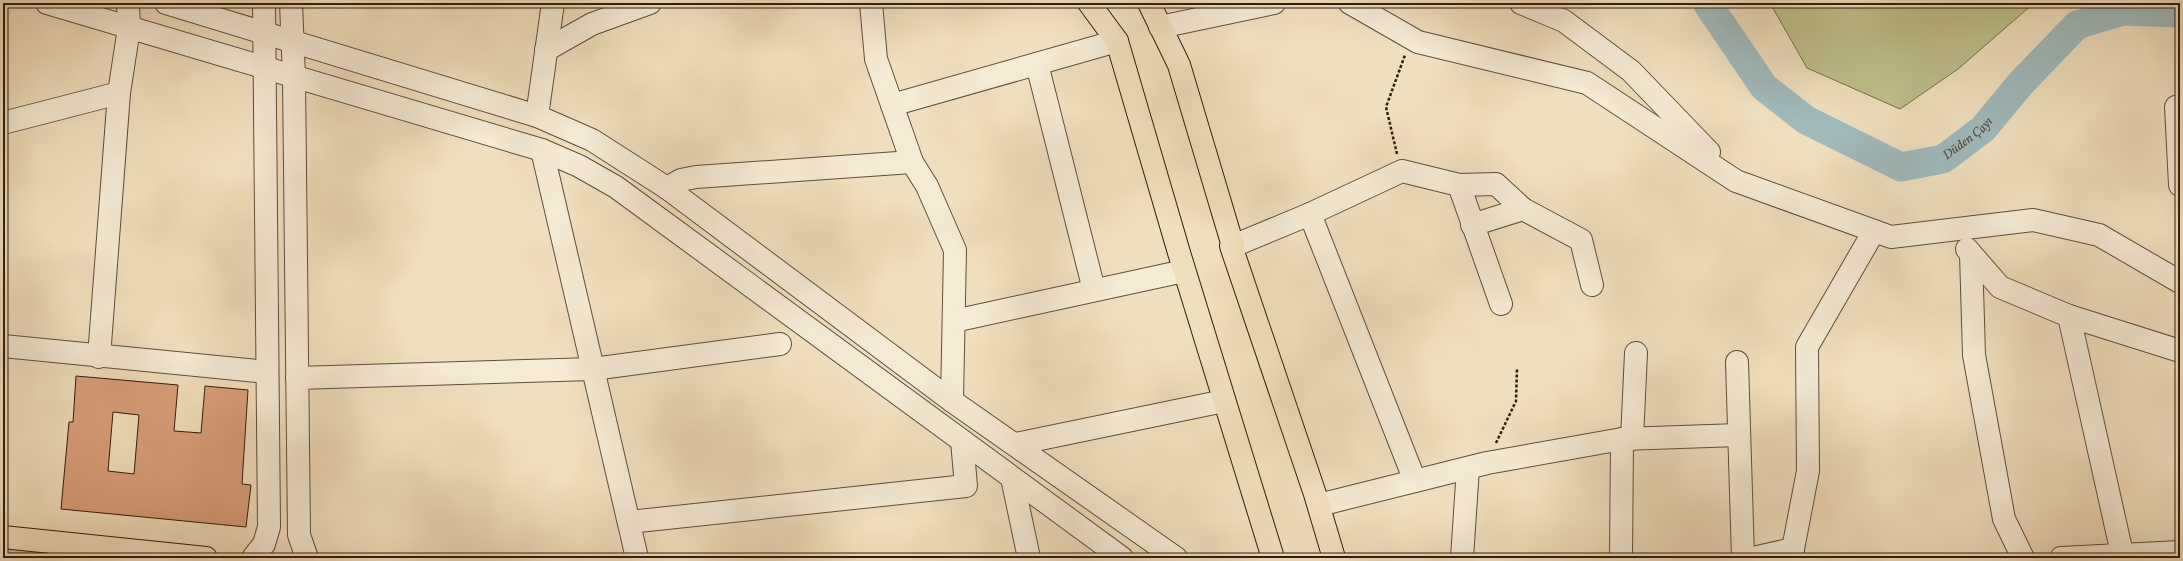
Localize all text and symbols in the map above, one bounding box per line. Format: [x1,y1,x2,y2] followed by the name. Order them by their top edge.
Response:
[1940,114,1998,165] water label: Düden Çayı

